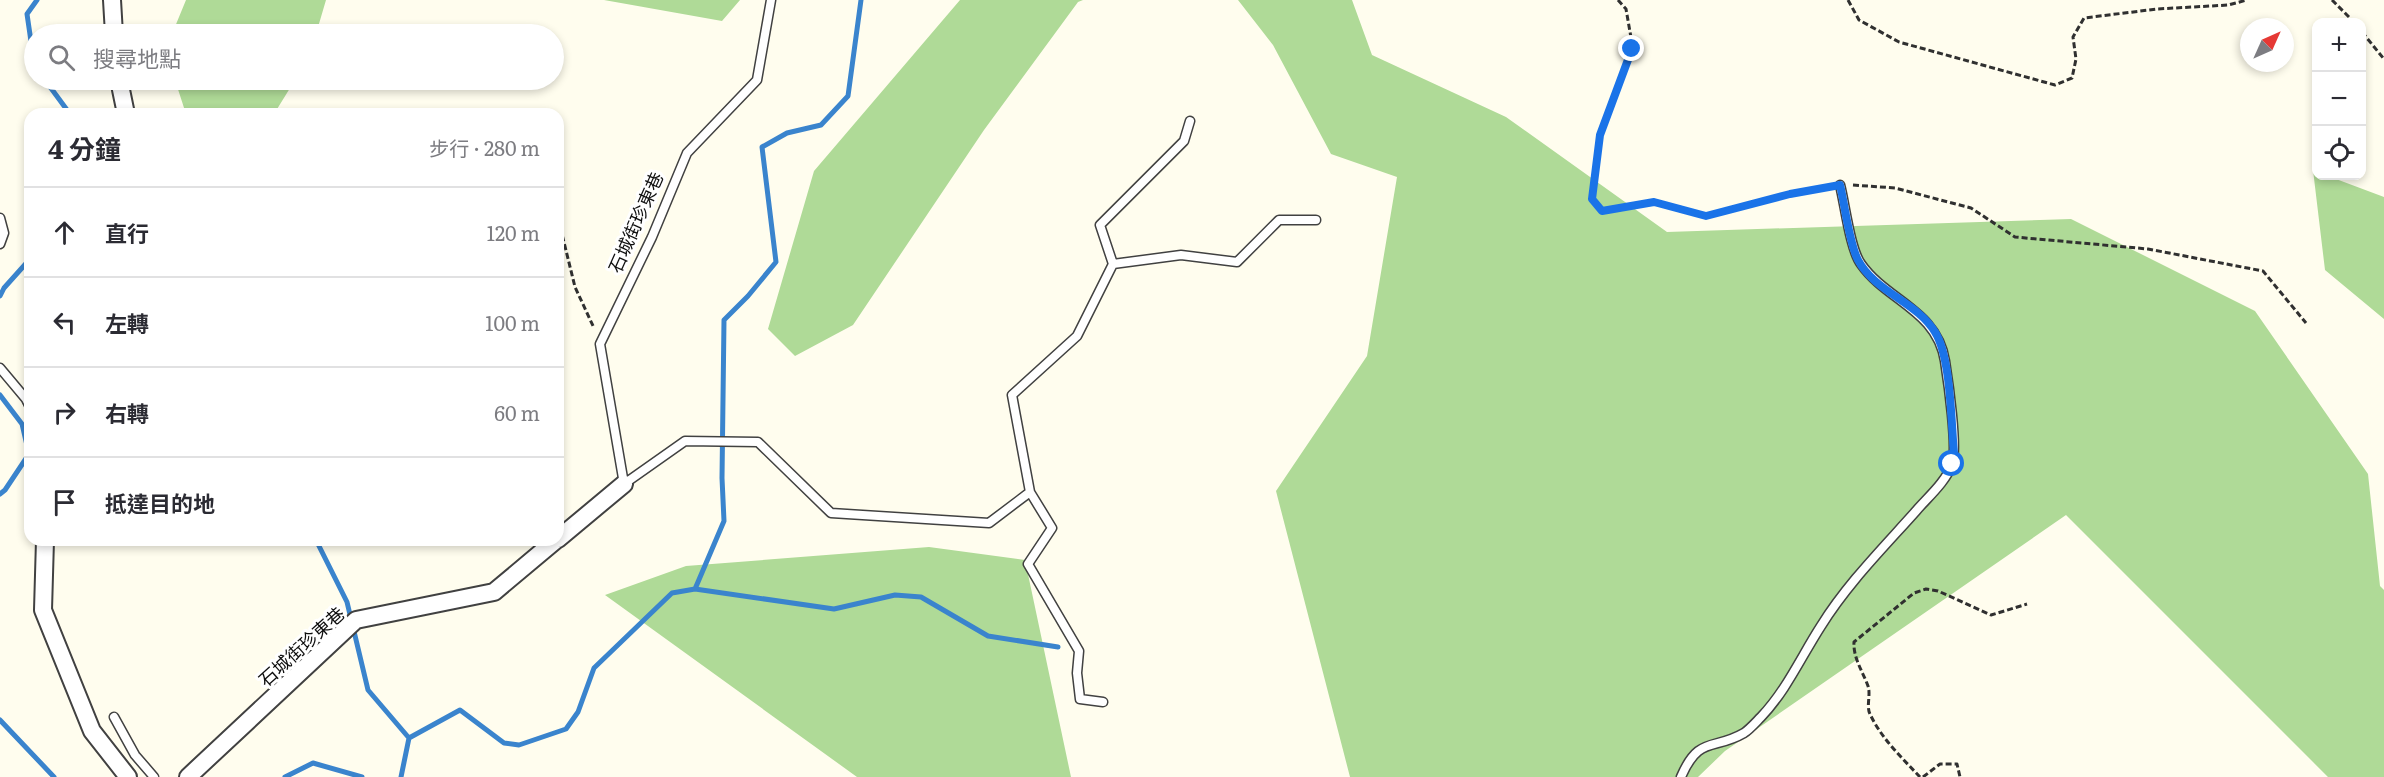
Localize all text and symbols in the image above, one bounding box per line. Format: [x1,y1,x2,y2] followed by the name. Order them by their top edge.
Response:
[2240,18,2294,72] north arrow
[2312,18,2366,180] map controls
[2312,18,2366,72] button: +
[24,24,564,90] search box
[1618,35,1644,61] route end
[45,41,78,74] icon: search
[93,41,181,74] text: 搜尋地點
[2312,72,2366,126] button: −
[2312,126,2366,180] button: locate
[48,128,121,167] text: 4 分鐘
[429,132,540,162] text: 步行 · 280 m
[601,167,669,277] street label: 石城街珍東巷
[48,216,81,249] icon: ahead
[105,216,149,249] text: 直行
[487,217,540,247] text: 120 m
[48,306,81,339] icon: left
[105,306,149,339] text: 左轉
[485,307,540,337] text: 100 m
[48,396,81,429] icon: right
[105,396,149,429] text: 右轉
[494,397,540,427] text: 60 m
[1938,450,1964,476] route start
[48,486,81,519] icon: arrive
[105,486,215,519] text: 抵達目的地
[252,600,350,692] street label: 石城街珍東巷

